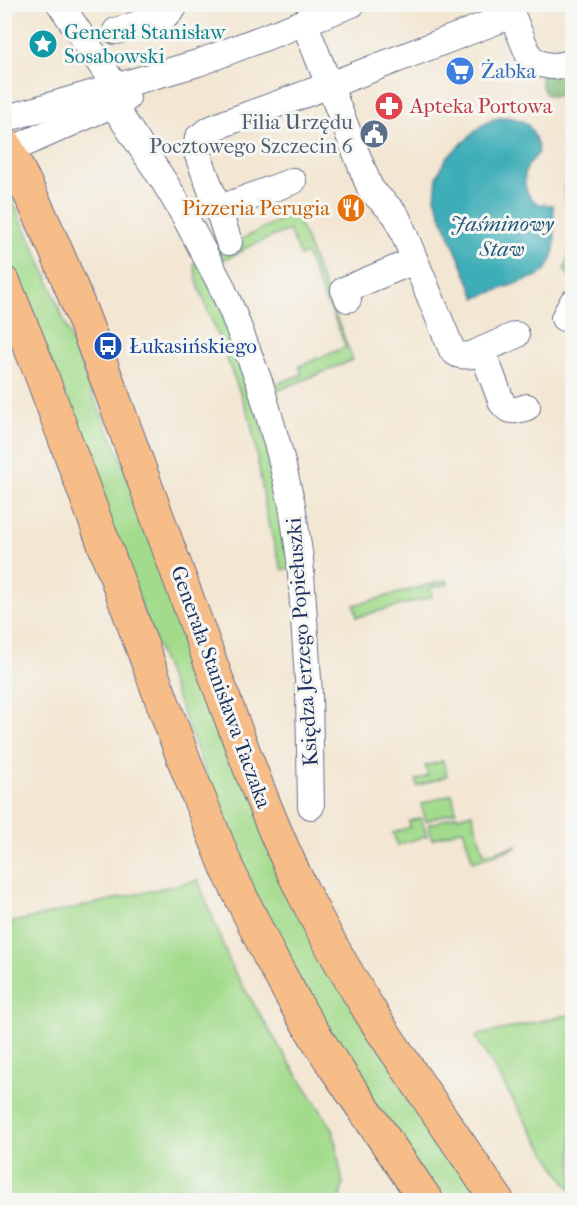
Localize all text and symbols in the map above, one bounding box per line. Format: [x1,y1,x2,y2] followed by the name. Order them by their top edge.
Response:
[64,20,227,68] place label: Generał Stanisław Sosabowski
[27,28,59,60] place icon: Generał Stanisław Sosabowski
[444,55,476,87] supermarket icon: Żabka
[481,59,537,83] place label: Żabka
[373,90,405,122] pharmacy icon: Apteka Portowa
[409,94,553,118] place label: Apteka Portowa
[149,110,354,158] place label: Filia Urzędu Pocztowego Szczecin 6
[358,118,390,150] public building icon: Filia Urzędu Pocztowego Szczecin 6
[335,192,367,224] restaurant icon: Pizzeria Perugia
[182,196,330,220] place label: Pizzeria Perugia
[450,211,555,262] water label: Jaśminowy Staw
[92,330,124,362] bus stop icon: Łukasińskiego
[129,334,257,358] place label: Łukasińskiego
[281,517,323,767] street label: Księdza Jerzego Popiełuszki
[166,563,276,812] street label: Generała Stanisława Taczaka

